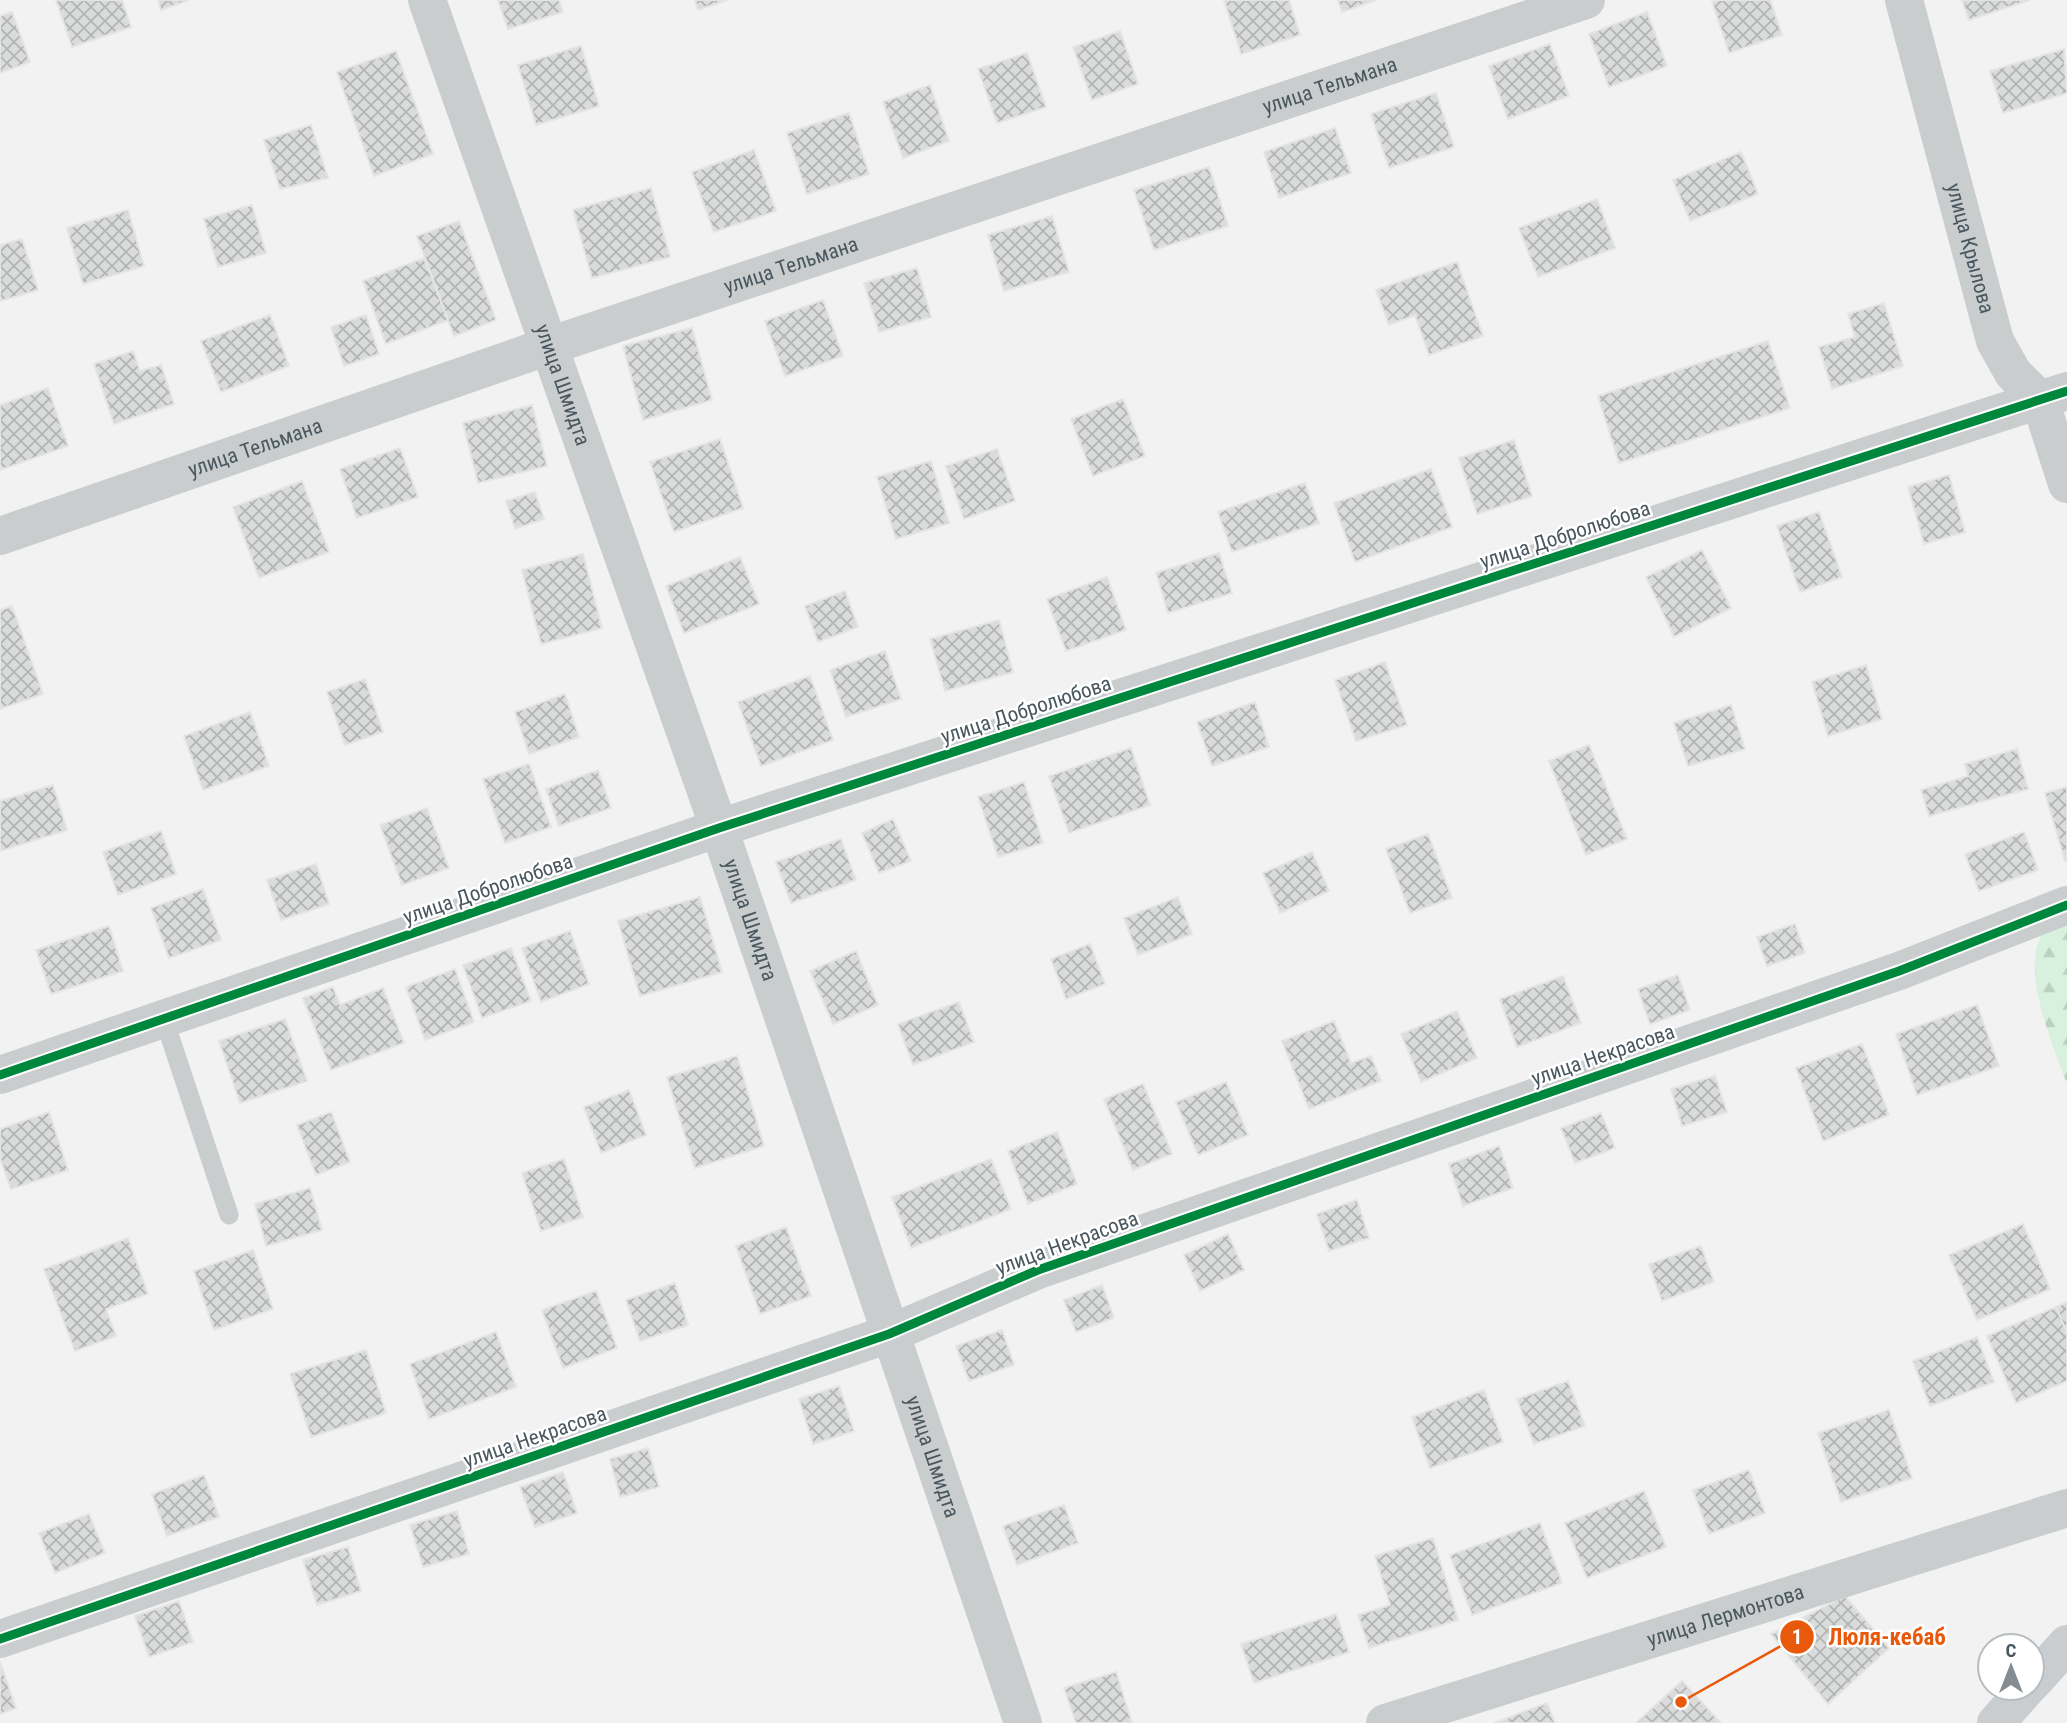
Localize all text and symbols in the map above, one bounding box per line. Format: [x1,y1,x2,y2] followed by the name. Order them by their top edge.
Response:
[1259,52,1400,119] street label: улица Тельмана
[1941,181,1999,316] street label: улица Крылова
[721,232,861,299] street label: улица Тельмана
[530,321,595,449] street label: улица Шмидта
[185,413,325,482] street label: улица Тельмана
[1477,496,1653,574] street label: улица Добролюбова
[938,671,1114,749] street label: улица Добролюбова
[400,849,576,929] street label: улица Добролюбова
[718,856,782,984] street label: улица Шмидта
[1528,1019,1678,1091] street label: улица Некрасова
[992,1206,1142,1280] street label: улица Некрасова
[901,1393,964,1521] street label: улица Шмидта
[460,1401,610,1473] street label: улица Некрасова
[1644,1580,1807,1652] street label: улица Лермонтова
[1779,1615,1960,1659] callout: Люля-кебаб
[1828,1624,1946,1651] text: Люля-кебаб
[1792,1625,1802,1649] text: 1
[1976,1632,2046,1702] north arrow
[2006,1639,2017,1662] text: С

